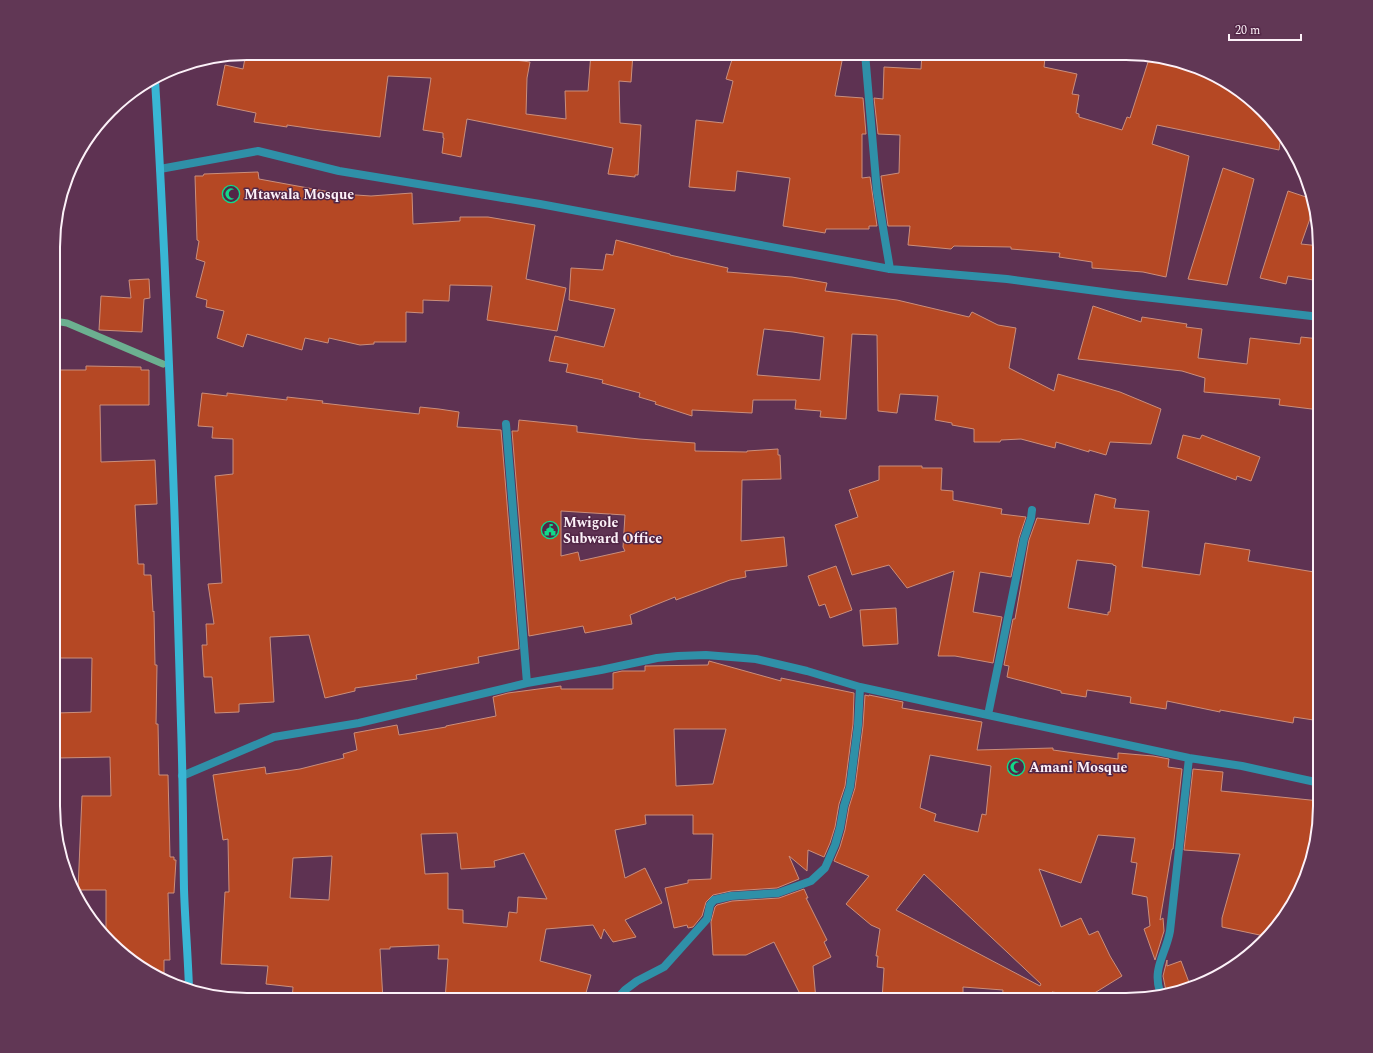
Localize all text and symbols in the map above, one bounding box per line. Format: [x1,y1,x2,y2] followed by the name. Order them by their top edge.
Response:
[1229,16,1301,42] scale bar
[1235,21,1260,40] text: 20 m
[221,184,241,204] mosque icon: Mtawala Mosque
[244,184,354,205] place label: Mtawala Mosque
[563,512,662,549] place label: Mwigole Subward Office
[540,520,560,540] public building icon: Mwigole Subward Office
[1006,757,1026,777] mosque icon: Amani Mosque
[1029,757,1128,778] place label: Amani Mosque

